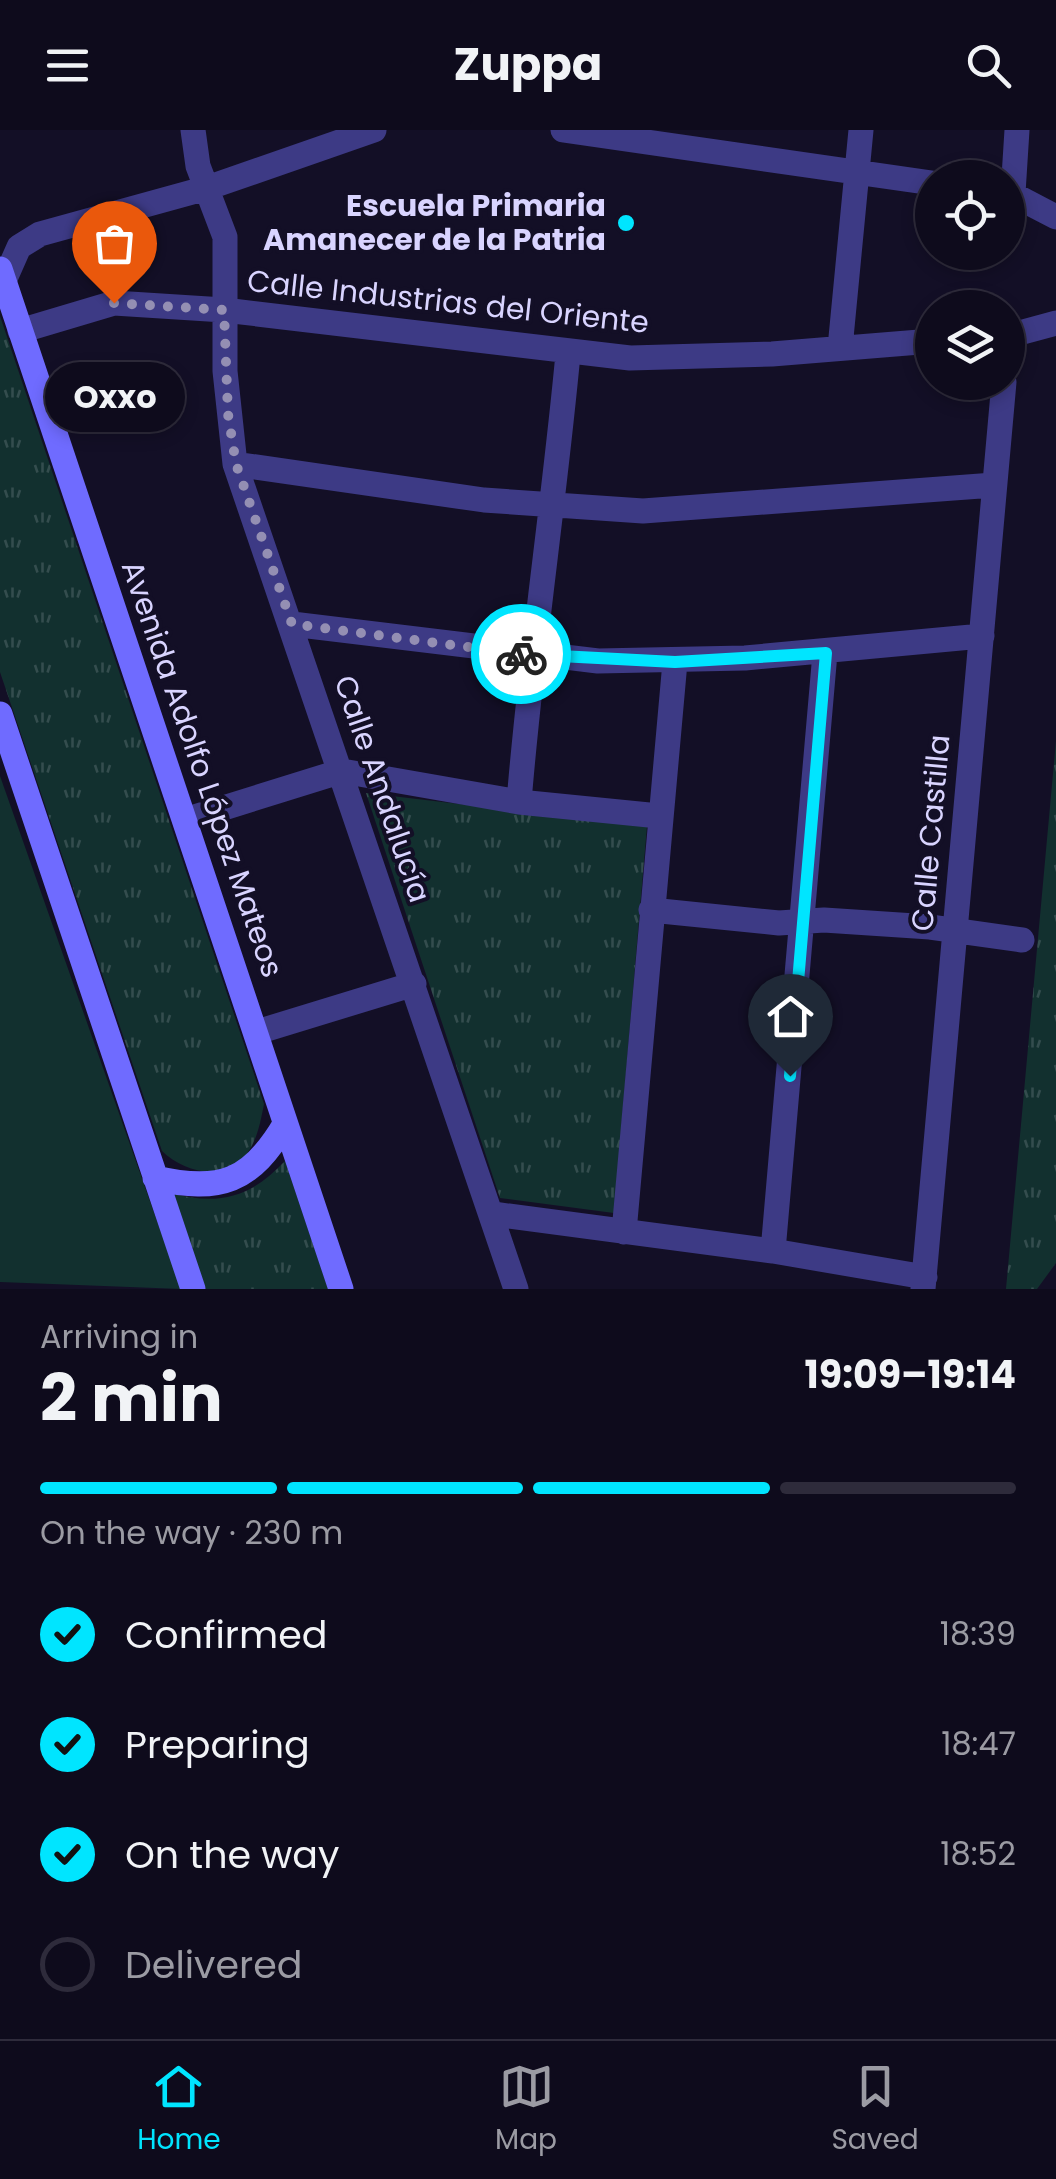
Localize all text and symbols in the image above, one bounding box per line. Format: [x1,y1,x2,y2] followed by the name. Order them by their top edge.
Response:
[454,33,602,96] text: Zuppa
[40,38,95,93] icon: menu
[961,38,1016,93] icon: search
[915,160,1025,400] map controls
[915,160,1025,270] button: locate
[263,184,606,261] place label: Escuela Primaria Amanecer de la Patria
[72,201,157,304] pin
[615,212,637,234] marker: Escuela Primaria Amanecer de la Patria
[87,216,142,271] icon: bag
[245,259,651,344] street label: Calle Industrias del Oriente
[915,290,1025,400] button: layers
[44,363,184,433] callout: Oxxo
[73,374,157,419] text: Oxxo
[111,555,294,983] street label: Avenida Adolfo López Mateos
[471,604,571,704] courier
[494,627,549,682] icon: bike
[324,670,441,908] street label: Calle Andalucía
[900,733,961,933] street label: Calle Castilla
[748,974,833,1077] pin
[763,989,818,1044] icon: home
[40,1314,198,1359] text: Arriving in
[805,1348,1016,1401] text: 19:09–19:14
[40,1353,223,1444] text: 2 min
[40,1510,343,1555] text: On the way · 230 m
[40,1607,95,1662] icon: check
[125,1608,327,1661] text: Confirmed
[940,1611,1016,1656] text: 18:39
[40,1717,95,1772] icon: check
[125,1718,310,1771] text: Preparing
[941,1721,1016,1766] text: 18:47
[40,1827,95,1882] icon: check
[125,1828,339,1881] text: On the way
[940,1831,1016,1876] text: 18:52
[125,1938,302,1991] text: Delivered
[137,2059,221,2161] tab: Home
[495,2059,557,2161] tab: Map
[831,2059,919,2161] tab: Saved

